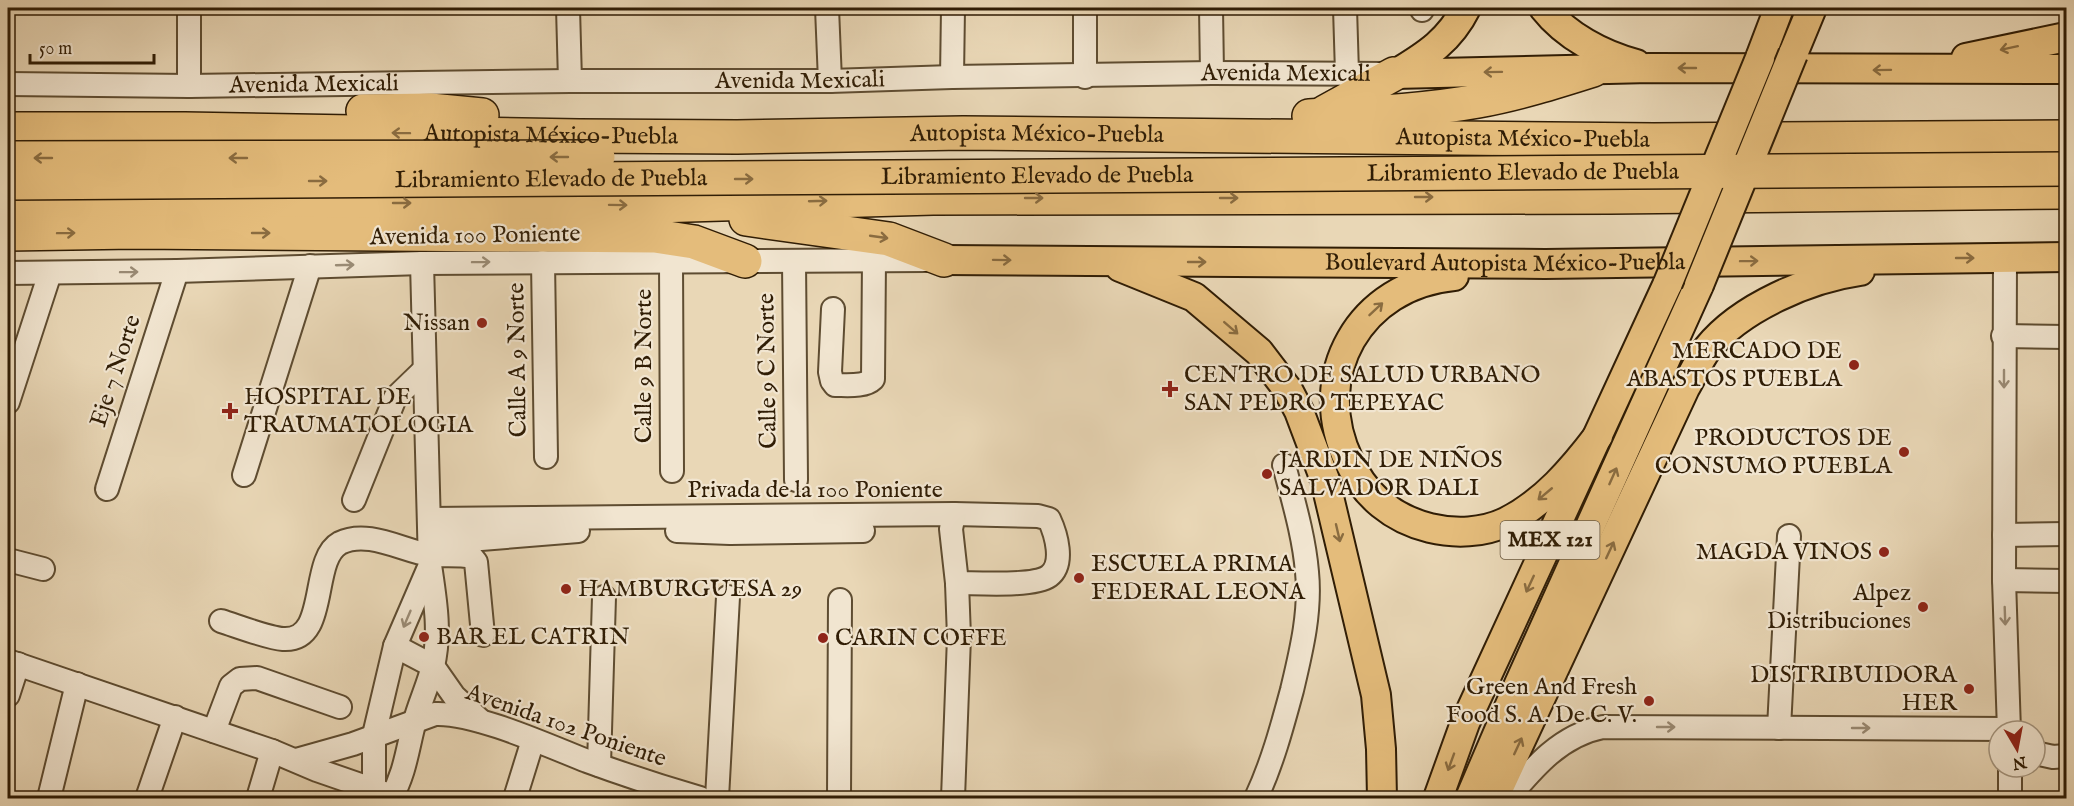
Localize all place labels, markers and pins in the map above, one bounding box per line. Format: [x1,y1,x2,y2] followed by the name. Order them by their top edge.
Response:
[403,308,470,339] place label: Nissan
[475,316,489,330] marker: Nissan
[1625,336,1843,395] place label: MERCADO DE ABASTOS PUEBLA
[1847,358,1861,372] marker: MERCADO DE ABASTOS PUEBLA
[1184,360,1540,419] place label: CENTRO DE SALUD URBANO SAN PEDRO TEPEYAC
[1161,380,1179,398] marker: CENTRO DE SALUD URBANO SAN PEDRO TEPEYAC
[244,382,474,441] place label: HOSPITAL DE TRAUMATOLOGIA
[221,402,239,420] marker: HOSPITAL DE TRAUMATOLOGIA
[1655,423,1893,482] place label: PRODUCTOS DE CONSUMO PUEBLA
[1276,445,1503,504] place label: JARDIN DE NIÑOS SALVADOR DALI
[1897,445,1911,459] marker: PRODUCTOS DE CONSUMO PUEBLA
[1260,467,1274,481] marker: JARDIN DE NIÑOS SALVADOR DALI
[1696,537,1872,568] place label: MAGDA VINOS
[1877,545,1891,559] marker: MAGDA VINOS
[1091,549,1306,608] place label: ESCUELA PRIMA FEDERAL LEONA
[1072,571,1086,585] marker: ESCUELA PRIMA FEDERAL LEONA
[578,574,802,605] place label: HAMBURGUESA 29
[1767,578,1911,637] place label: Alpez Distribuciones
[559,582,573,596] marker: HAMBURGUESA 29
[1916,600,1930,614] marker: Alpez Distribuciones
[436,622,630,653] place label: BAR EL CATRIN
[835,623,1007,654] place label: CARIN COFFE
[417,630,431,644] marker: BAR EL CATRIN
[816,631,830,645] marker: CARIN COFFE
[1750,660,1958,719] place label: DISTRIBUIDORA HER
[1446,672,1637,731] place label: Green And Fresh Food S. A. De C. V.
[1962,682,1976,696] marker: DISTRIBUIDORA HER
[1642,694,1656,708] marker: Green And Fresh Food S. A. De C. V.

